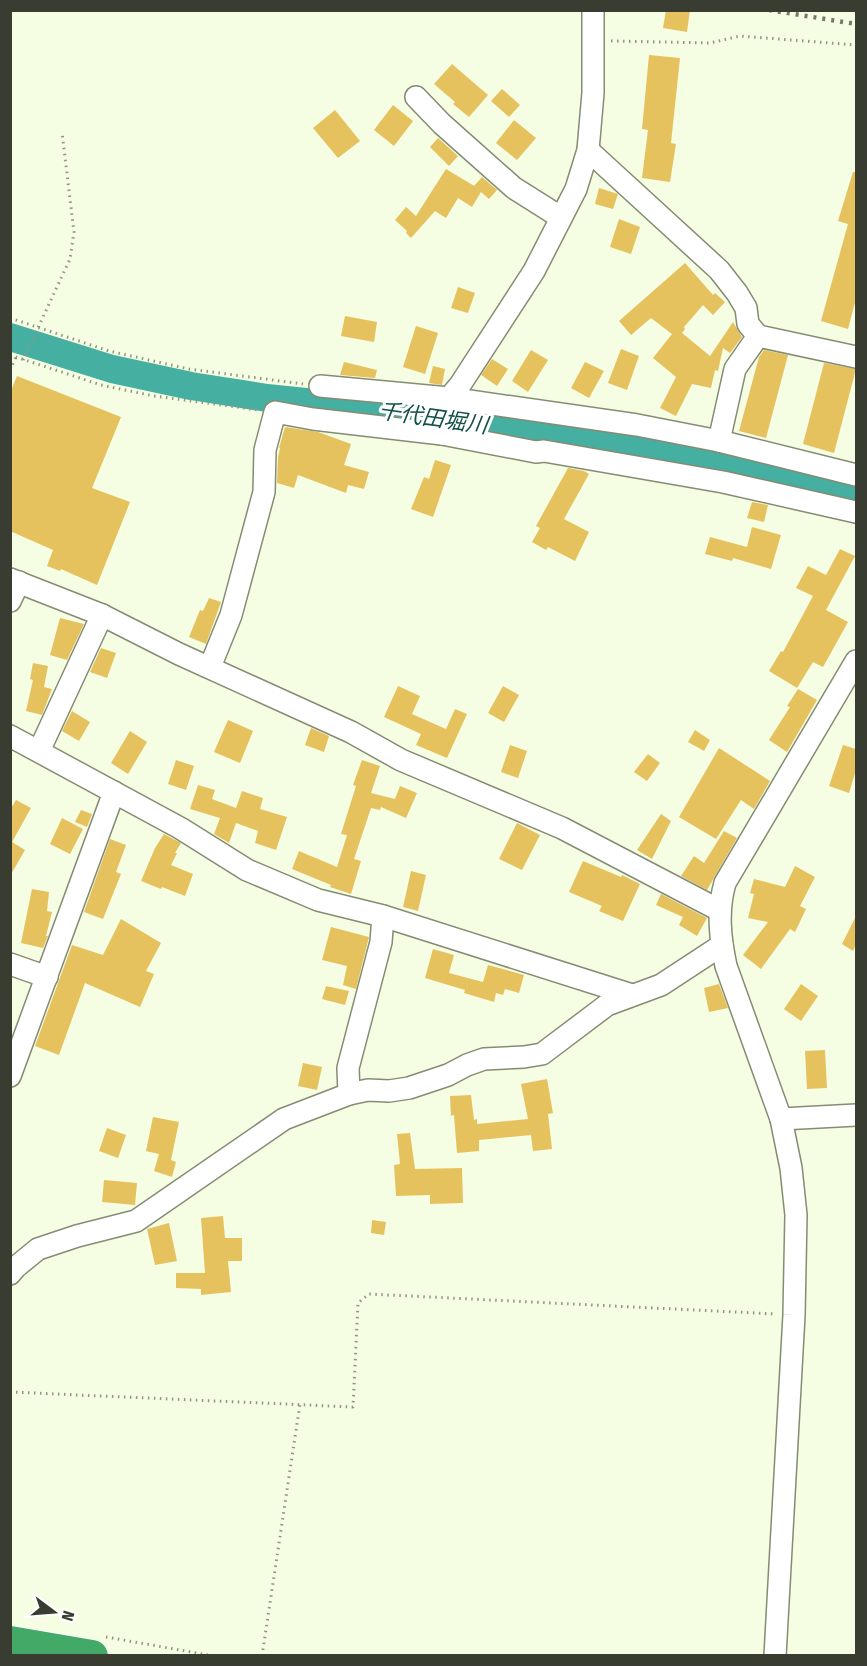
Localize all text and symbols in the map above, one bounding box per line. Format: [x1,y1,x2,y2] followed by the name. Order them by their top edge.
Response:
[377,397,491,439] water label: 千代田堀川
[24,1582,84,1642] north arrow
[57,1609,78,1623] text: N

